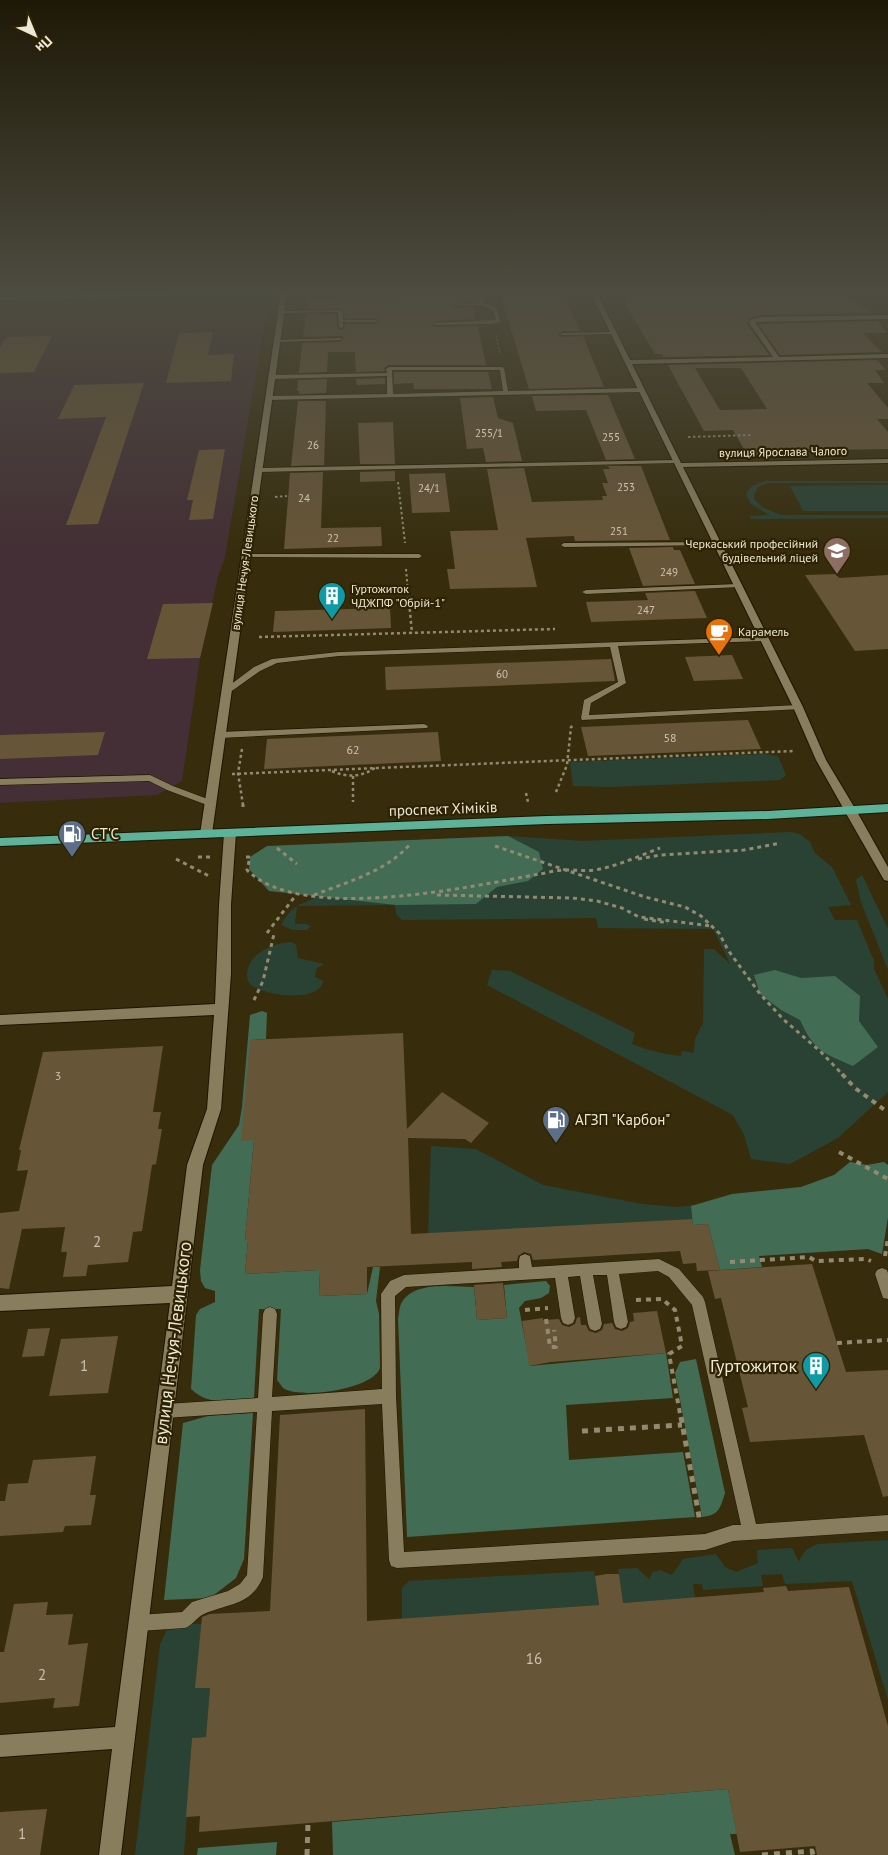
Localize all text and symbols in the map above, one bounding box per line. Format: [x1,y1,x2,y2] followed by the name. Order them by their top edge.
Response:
[10,10,60,60] north arrow
[32,32,56,57] text: Пн
[475,426,503,440] house number: 255/1
[602,430,620,444] house number: 255
[307,438,319,452] house number: 26
[719,443,847,460] street label: вулиця Ярослава Чалого
[617,480,635,494] house number: 253
[418,481,440,495] house number: 24/1
[298,491,310,505] house number: 24
[228,495,261,631] street label: вулиця Нечуя-Левицького
[610,524,628,538] house number: 251
[327,531,339,545] house number: 22
[685,536,818,565] place label: Черкаський професійний будівельний ліцей
[822,536,852,575] school or university icon: Черкаський професійний будівельний ліцей
[660,565,678,579] house number: 249
[317,581,347,620] building icon: Гуртожиток ЧДЖПФ "Обрій-1"
[351,581,445,610] place label: Гуртожиток ЧДЖПФ "Обрій-1"
[637,603,655,617] house number: 247
[704,617,734,656] cafe icon: Карамель
[738,624,789,639] place label: Карамель
[496,667,508,681] house number: 60
[663,730,677,745] house number: 58
[346,742,360,757] house number: 62
[388,797,498,820] street label: проспект Хіміків
[57,819,87,858] fuel station icon: СТ'С
[91,824,119,843] place label: СТ'С
[55,1068,61,1083] house number: 3
[541,1105,571,1144] fuel station icon: АГЗП "Карбон"
[575,1110,670,1129] place label: АГЗП "Карбон"
[93,1232,101,1251] house number: 2
[149,1240,196,1446] street label: вулиця Нечуя-Левицького
[801,1351,831,1390] building icon: Гуртожиток
[710,1354,797,1377] place label: Гуртожиток
[80,1356,88,1375] house number: 1
[526,1649,542,1668] house number: 16
[38,1665,46,1684] house number: 2
[18,1824,26,1843] house number: 1

